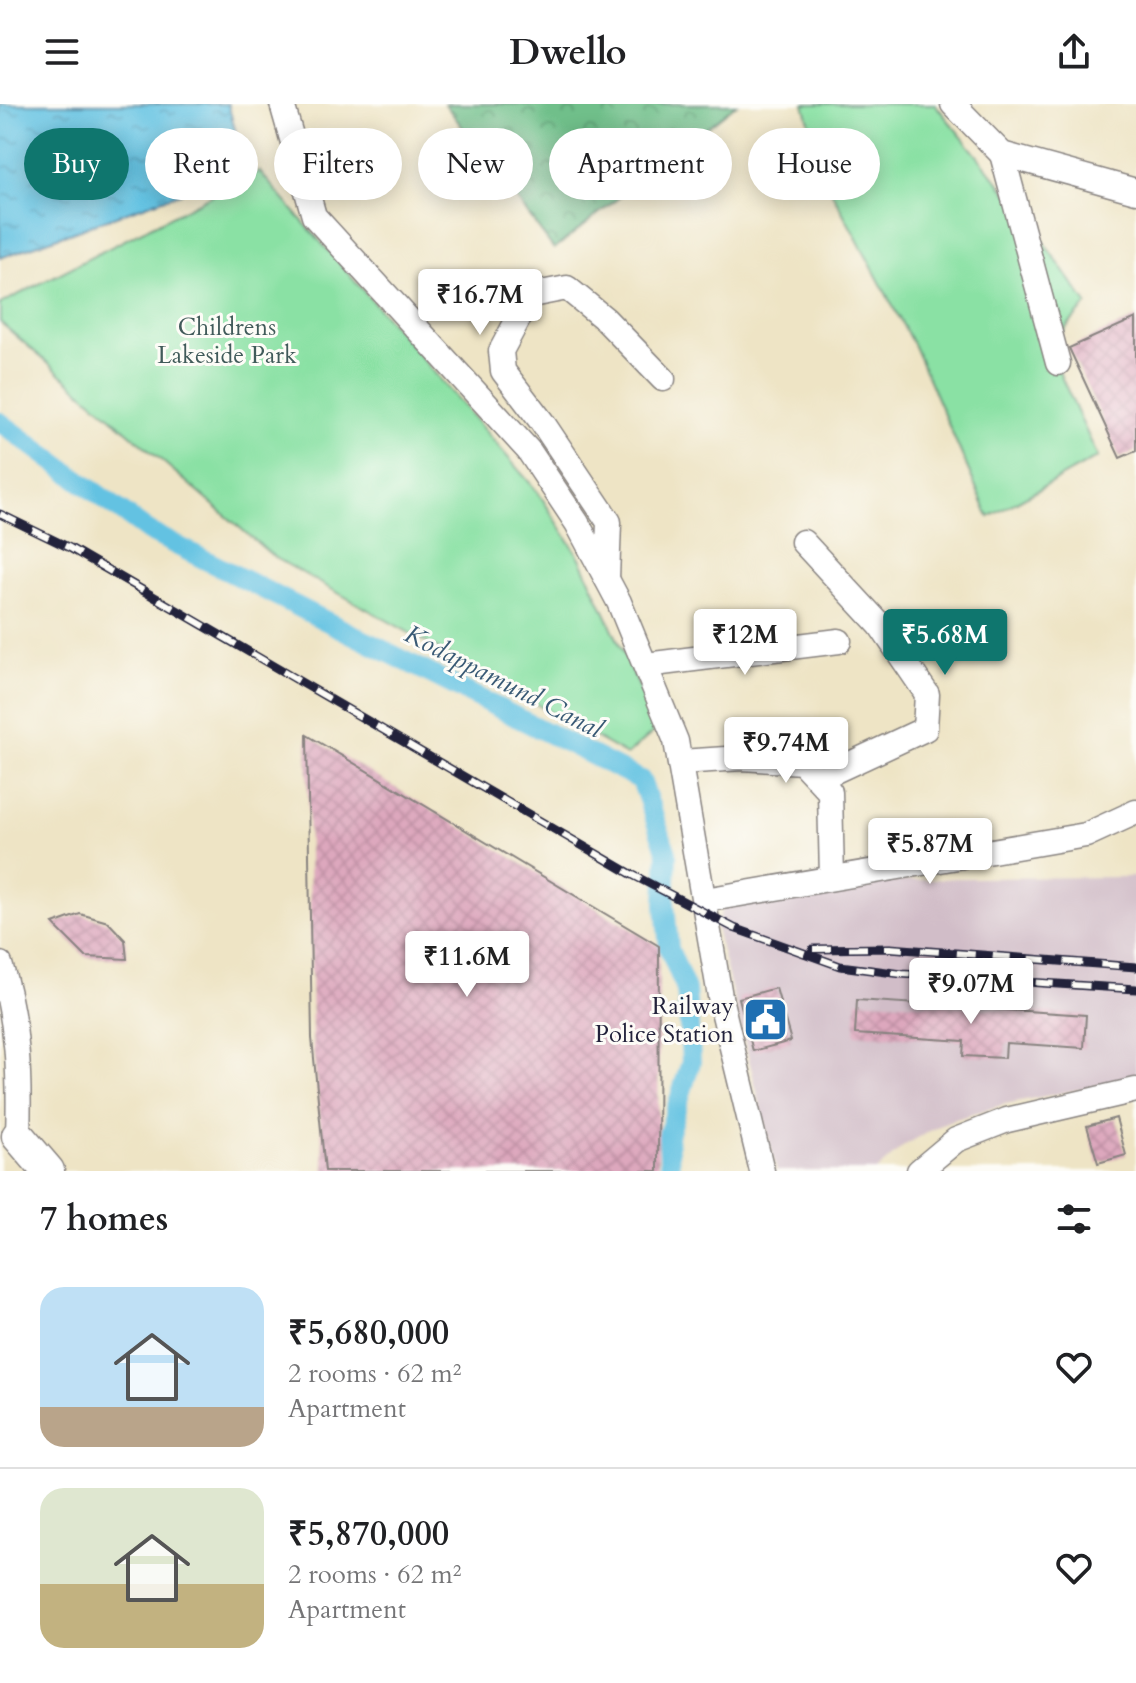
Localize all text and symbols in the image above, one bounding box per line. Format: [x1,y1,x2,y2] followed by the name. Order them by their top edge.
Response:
[509,28,627,77] text: Dwello
[40,30,84,74] icon: menu
[1052,30,1096,74] icon: share
[24,128,129,200] chip: Buy
[145,128,258,200] chip: Rent
[274,128,402,200] chip: Filters
[418,128,533,200] chip: New
[549,128,732,200] chip: Apartment
[748,128,880,200] chip: House
[415,269,545,337] pin: ₹16.7M
[436,277,524,312] text: ₹16.7M
[157,311,297,372] park label: Childrens Lakeside Park
[698,609,792,677] pin: ₹12M
[880,609,1010,677] pin: ₹5.68M
[399,616,610,747] water label: Kodappamund Canal
[712,617,778,652] text: ₹12M
[901,617,989,652] text: ₹5.68M
[721,717,851,785] pin: ₹9.74M
[742,725,830,760] text: ₹9.74M
[865,818,995,886] pin: ₹5.87M
[886,826,974,861] text: ₹5.87M
[402,931,532,999] pin: ₹11.6M
[423,939,511,974] text: ₹11.6M
[906,958,1036,1026] pin: ₹9.07M
[927,966,1015,1001] text: ₹9.07M
[595,990,734,1051] place label: Railway Police Station
[741,996,789,1044] public building icon: Railway Police Station
[40,1196,168,1242] text: 7 homes
[1052,1197,1096,1241] icon: filters
[288,1310,449,1356] text: ₹5,680,000
[104,1319,200,1415] icon: home
[1052,1345,1096,1389] icon: heart
[288,1356,461,1391] text: 2 rooms · 62 m²
[288,1391,406,1426] text: Apartment
[288,1511,449,1557] text: ₹5,870,000
[104,1520,200,1616] icon: home
[1052,1546,1096,1590] icon: heart
[288,1557,461,1592] text: 2 rooms · 62 m²
[288,1592,406,1627] text: Apartment

